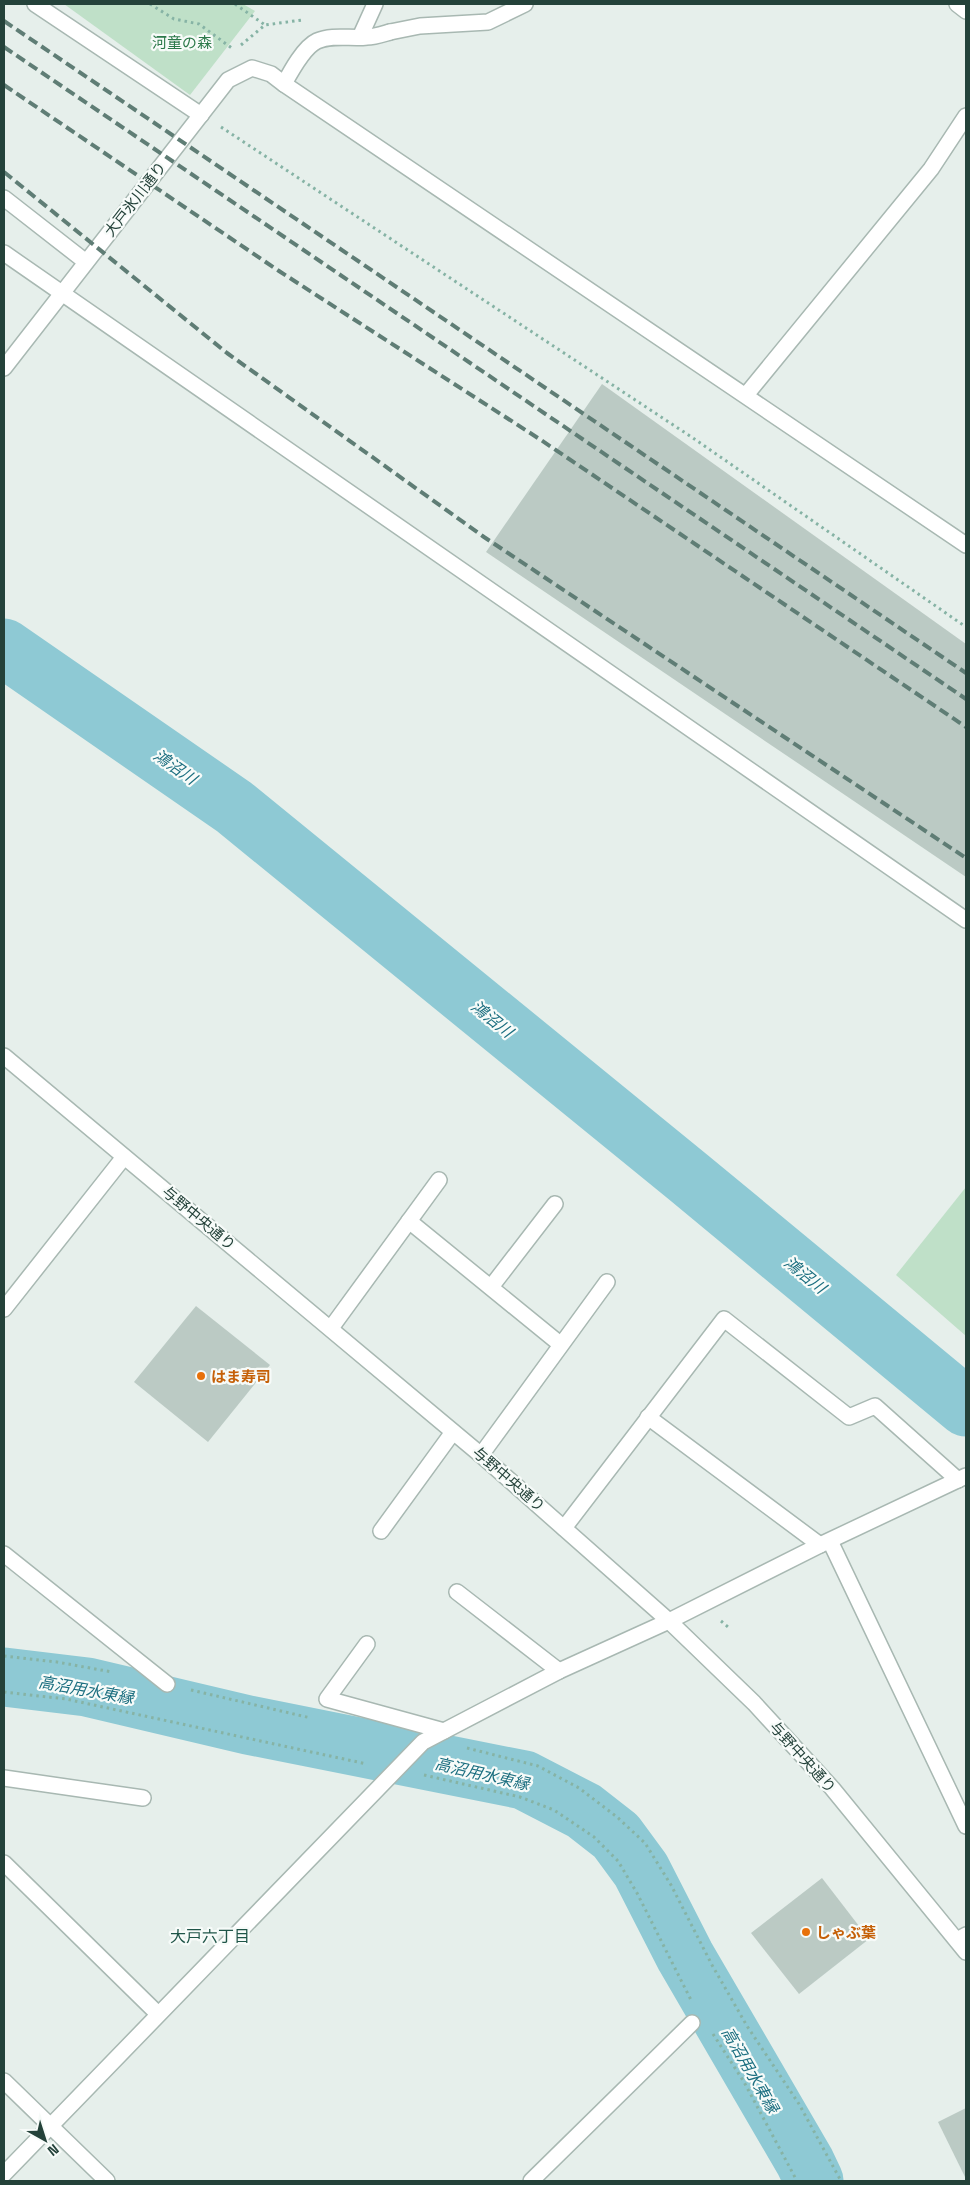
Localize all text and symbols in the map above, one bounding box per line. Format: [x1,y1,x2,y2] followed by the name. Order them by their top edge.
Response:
[152,33,212,52] park label: 河童の森
[100,158,170,240] street label: 大戸氷川通り
[149,745,202,791] water label: 鴻沼川
[467,996,519,1044] water label: 鴻沼川
[158,1182,240,1254] street label: 与野中央通り
[780,1252,832,1300] water label: 鴻沼川
[211,1367,271,1386] place label: はま寿司
[195,1370,207,1382] marker: はま寿司
[469,1442,549,1516] street label: 与野中央通り
[37,1671,137,1709] water label: 高沼用水東縁
[766,1717,840,1797] street label: 与野中央通り
[433,1753,533,1795] water label: 高沼用水東縁
[816,1923,876,1942] place label: しゃぶ葉
[170,1926,250,1947] district label: 大戸六丁目
[800,1926,812,1938] marker: しゃぶ葉
[717,2023,784,2119] water label: 高沼用水東縁
[20,2115,70,2165] north arrow
[44,2140,62,2160] text: N

